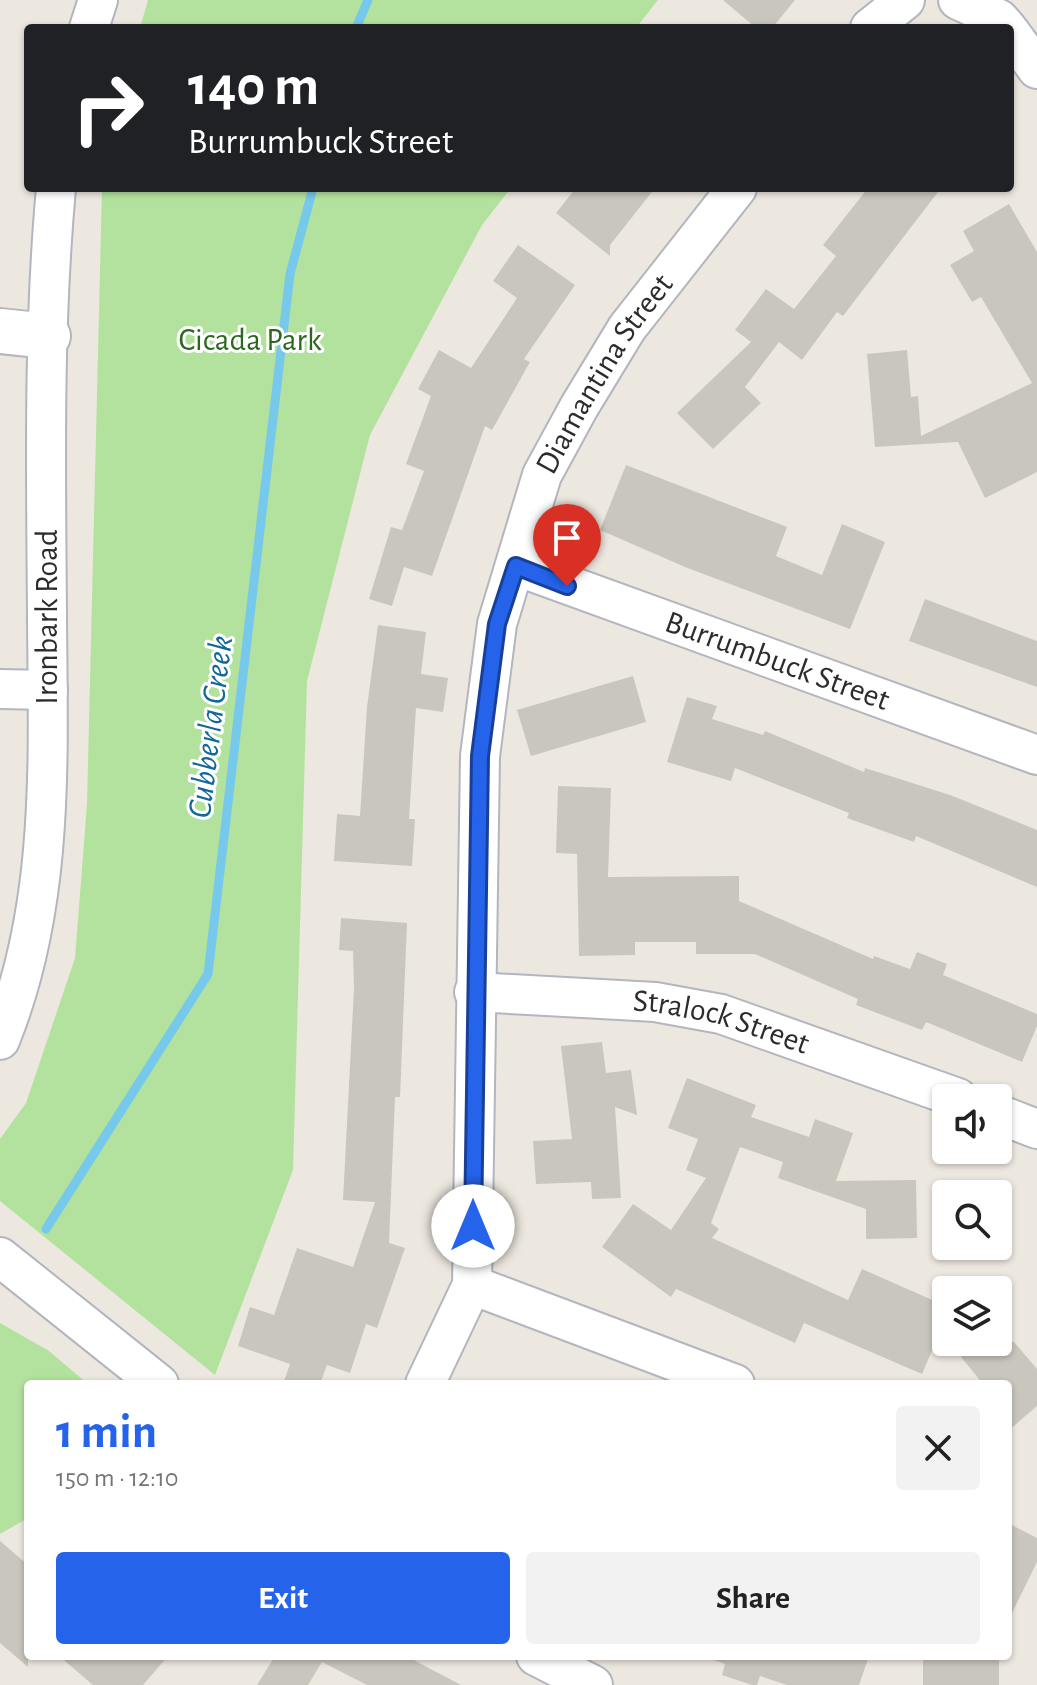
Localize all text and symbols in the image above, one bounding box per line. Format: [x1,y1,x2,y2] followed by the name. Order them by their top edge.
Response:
[56,56,160,160] icon: right
[188,59,319,115] text: 140 m
[188,124,453,160] text: Burrumbuck Street
[530,268,679,479] street label: Diamantina Street
[178,324,322,356] park label: Cicada Park
[533,504,601,586] pin
[545,516,589,560] icon: arrive
[31,529,63,705] street label: Ironbark Road
[661,606,894,716] street label: Burrumbuck Street
[183,634,239,820] water label: Cubberla Creek
[632,985,813,1060] street label: Stralock Street
[932,1084,1012,1356] map controls
[932,1084,1012,1164] button: sound
[932,1180,1012,1260] button: search
[431,1184,515,1268] position arrow
[932,1276,1012,1356] button: layers
[896,1406,980,1490] button: close
[56,1409,157,1457] text: 1 min
[56,1465,179,1491] text: 150 m · 12:10
[56,1552,510,1644] button: Exit
[526,1552,980,1644] button: Share

